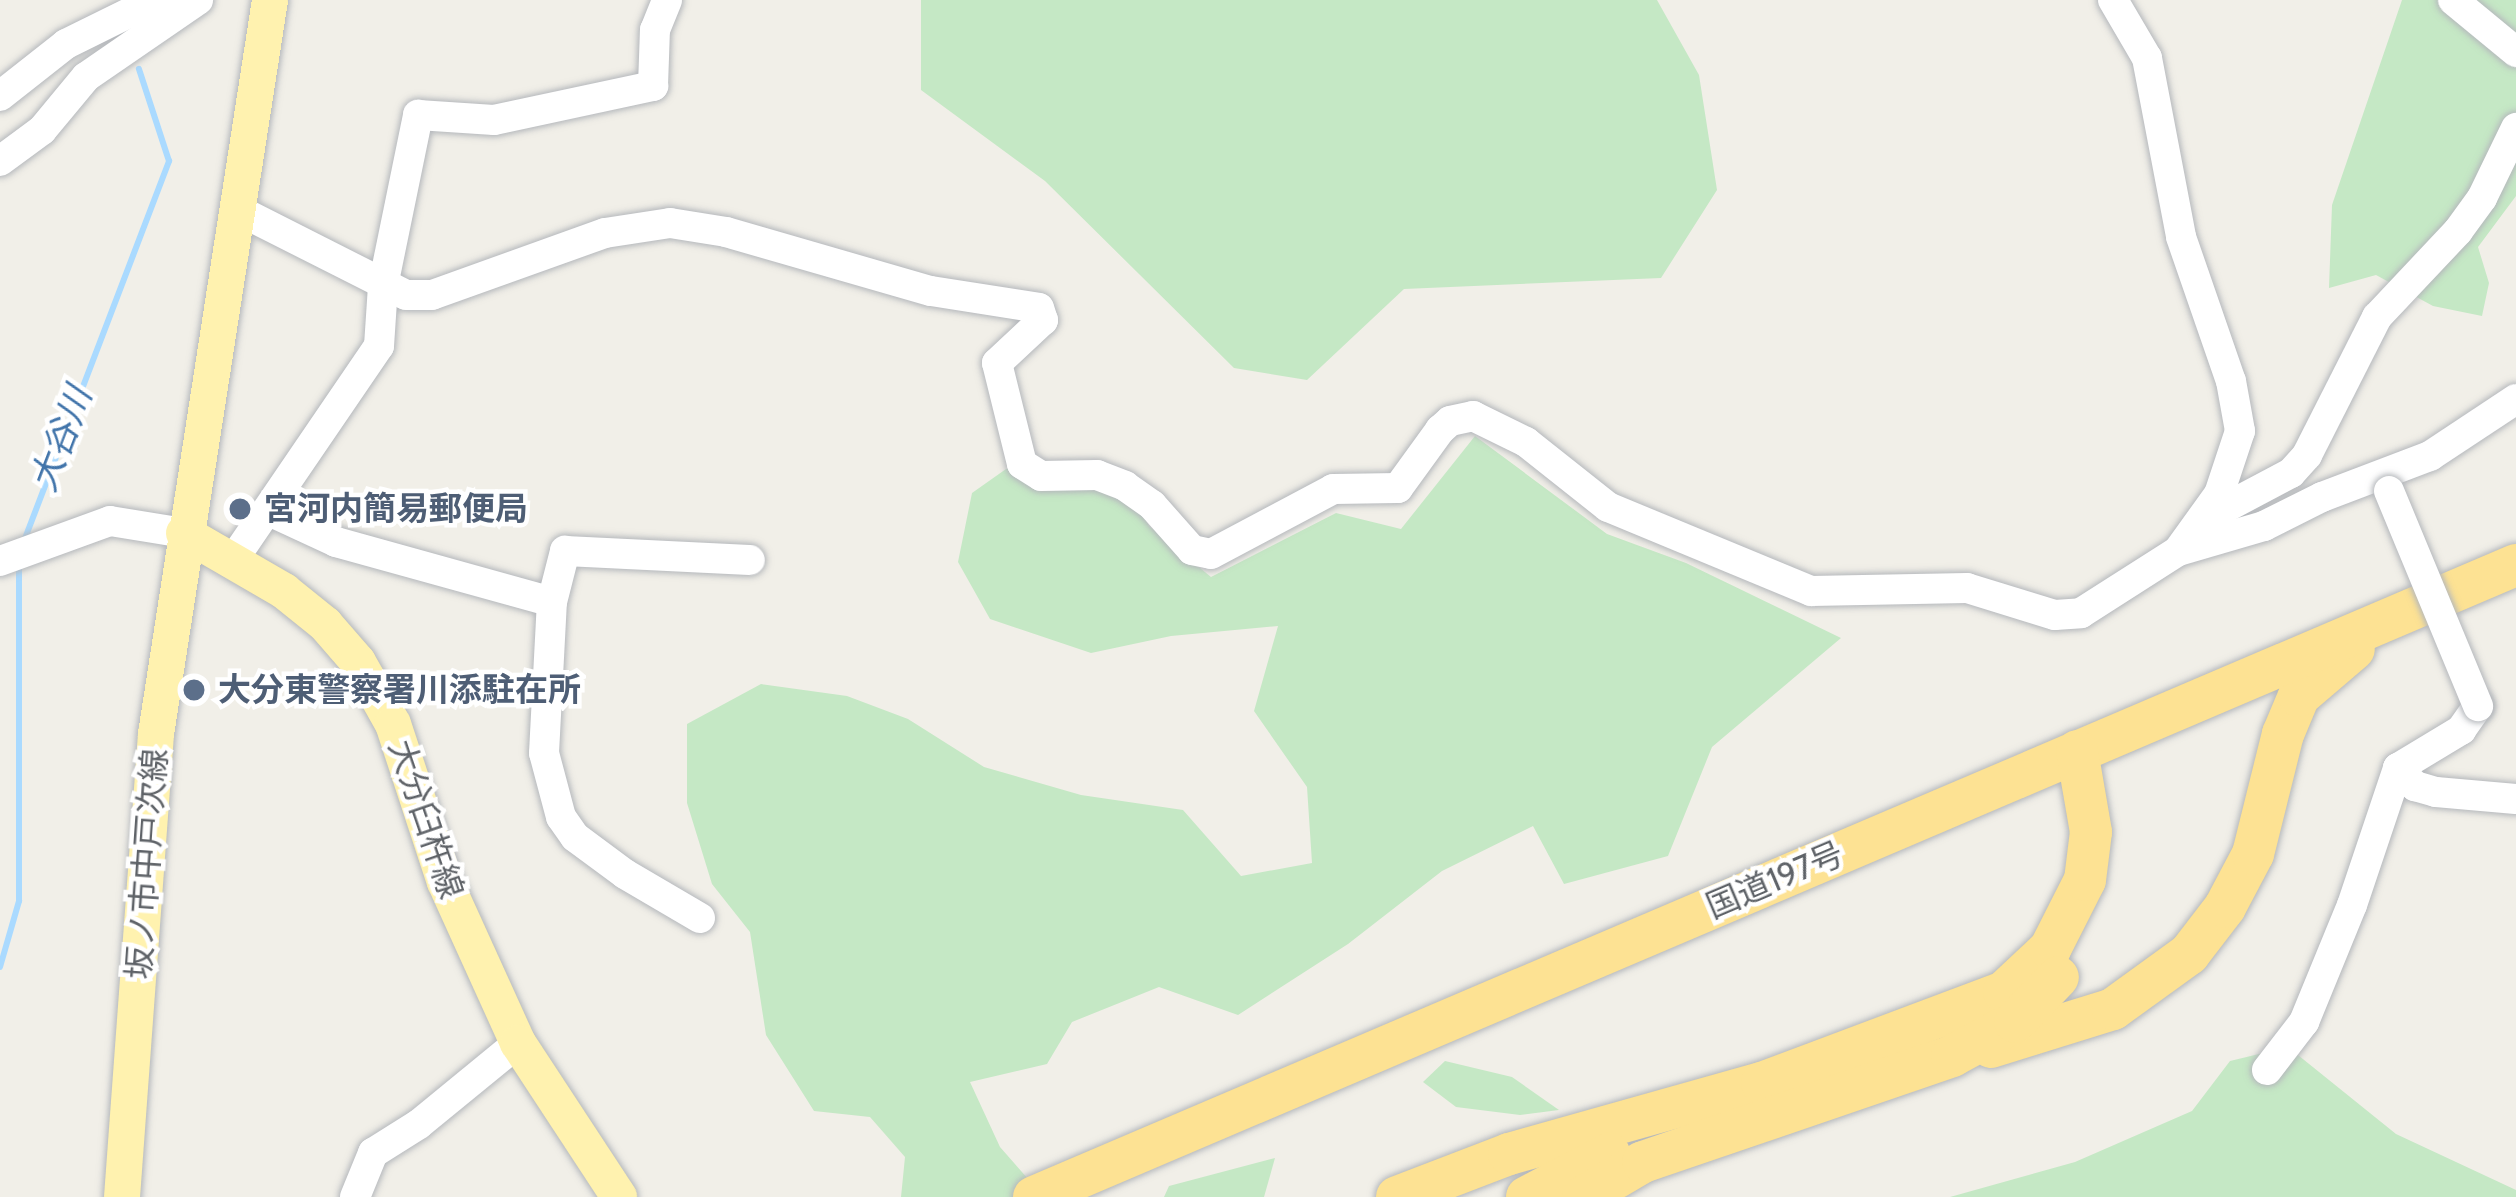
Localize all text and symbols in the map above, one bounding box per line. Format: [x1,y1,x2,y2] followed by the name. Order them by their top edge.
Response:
[21,381,101,497] water label: 大谷川
[264,489,528,529] place label: 宮河内簡易郵便局
[227,496,253,522] marker: 宮河内簡易郵便局
[218,670,581,710] place label: 大分東警察署川添駐在所
[181,677,207,703] marker: 大分東警察署川添駐在所
[380,735,472,903] street label: 大分臼杵線
[119,747,175,981] street label: 坂ノ市中戸次線
[1700,833,1850,927] street label: 国道197号

